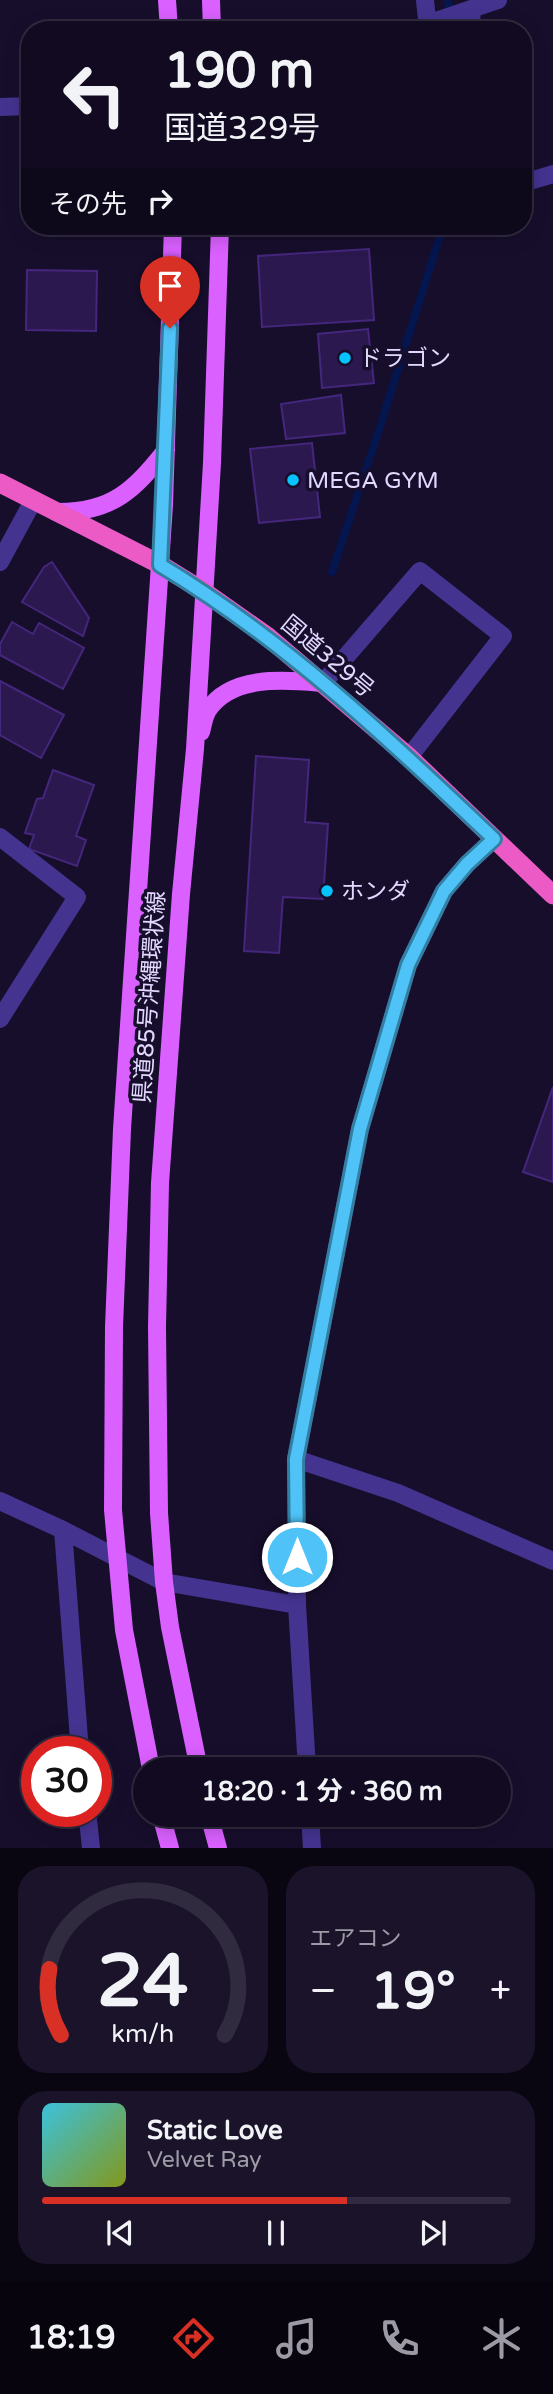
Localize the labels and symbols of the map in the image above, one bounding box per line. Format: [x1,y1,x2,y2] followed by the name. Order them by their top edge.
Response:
[140,256,200,328] pin
[359,345,451,373] place label: ドラゴン
[337,350,353,366] marker: ドラゴン
[307,467,439,495] place label: MEGA GYM
[285,472,301,488] marker: MEGA GYM
[275,610,379,704] street label: 国道329号
[341,878,410,906] place label: ホンダ
[319,883,335,899] marker: ホンダ
[129,890,171,1104] street label: 県道85号沖縄環状線
[260,1520,334,1594] position arrow
[21,1736,112,1827] speed limit sign: 30

